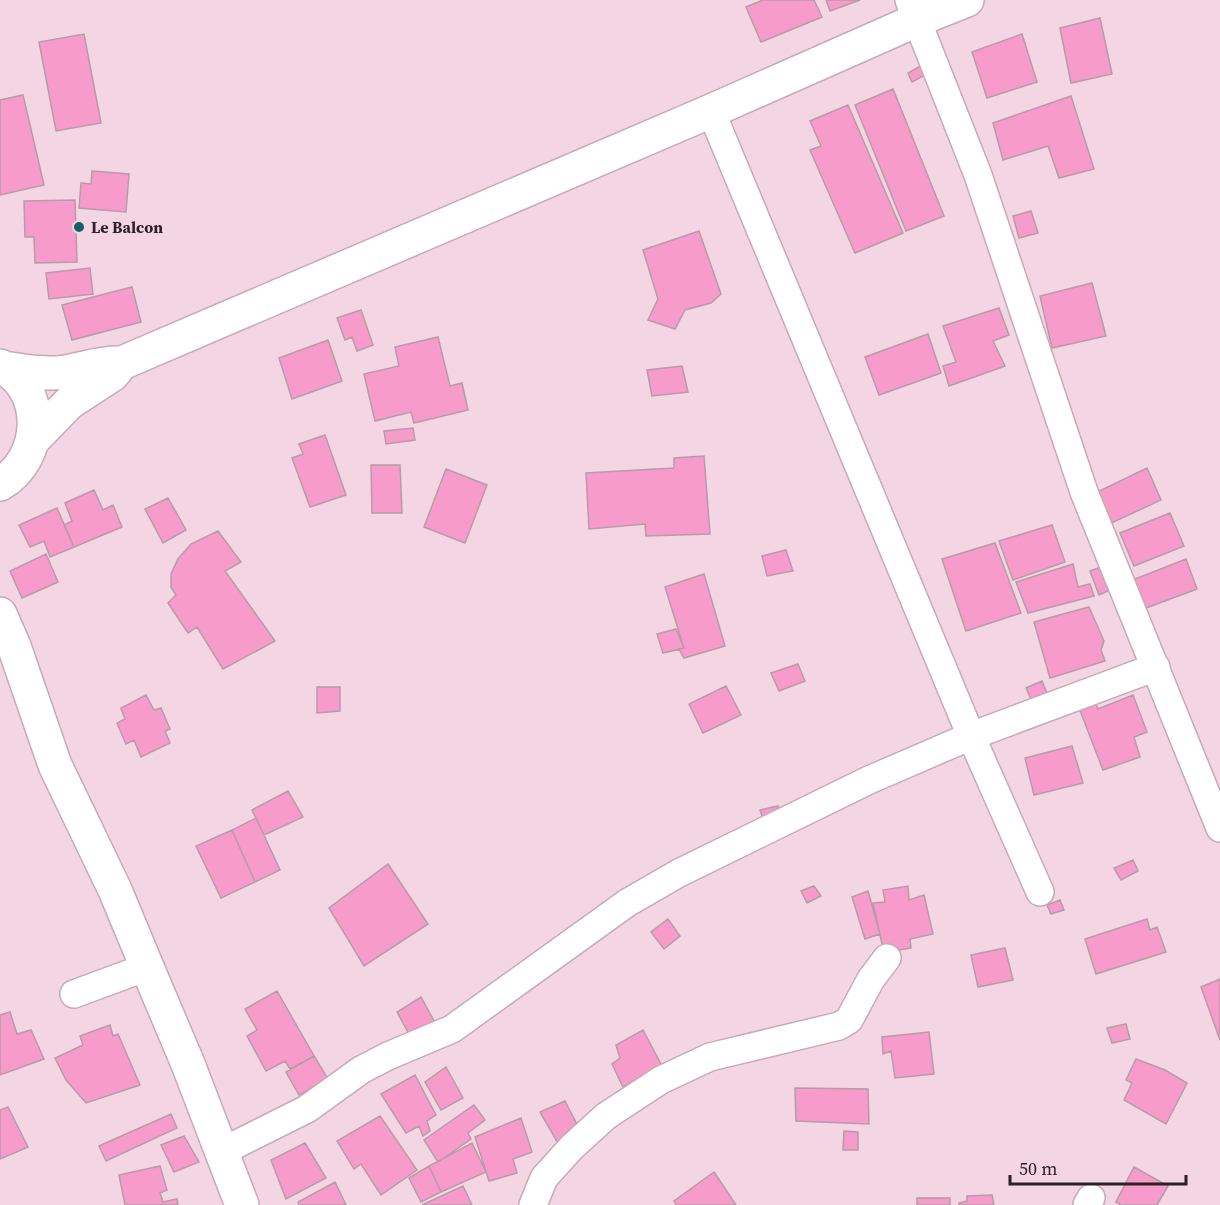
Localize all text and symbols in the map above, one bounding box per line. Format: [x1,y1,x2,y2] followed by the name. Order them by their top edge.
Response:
[91,216,163,238] place label: Le Balcon
[72,220,86,234] marker: Le Balcon
[1010,1148,1186,1186] scale bar
[1019,1156,1057,1181] text: 50 m

